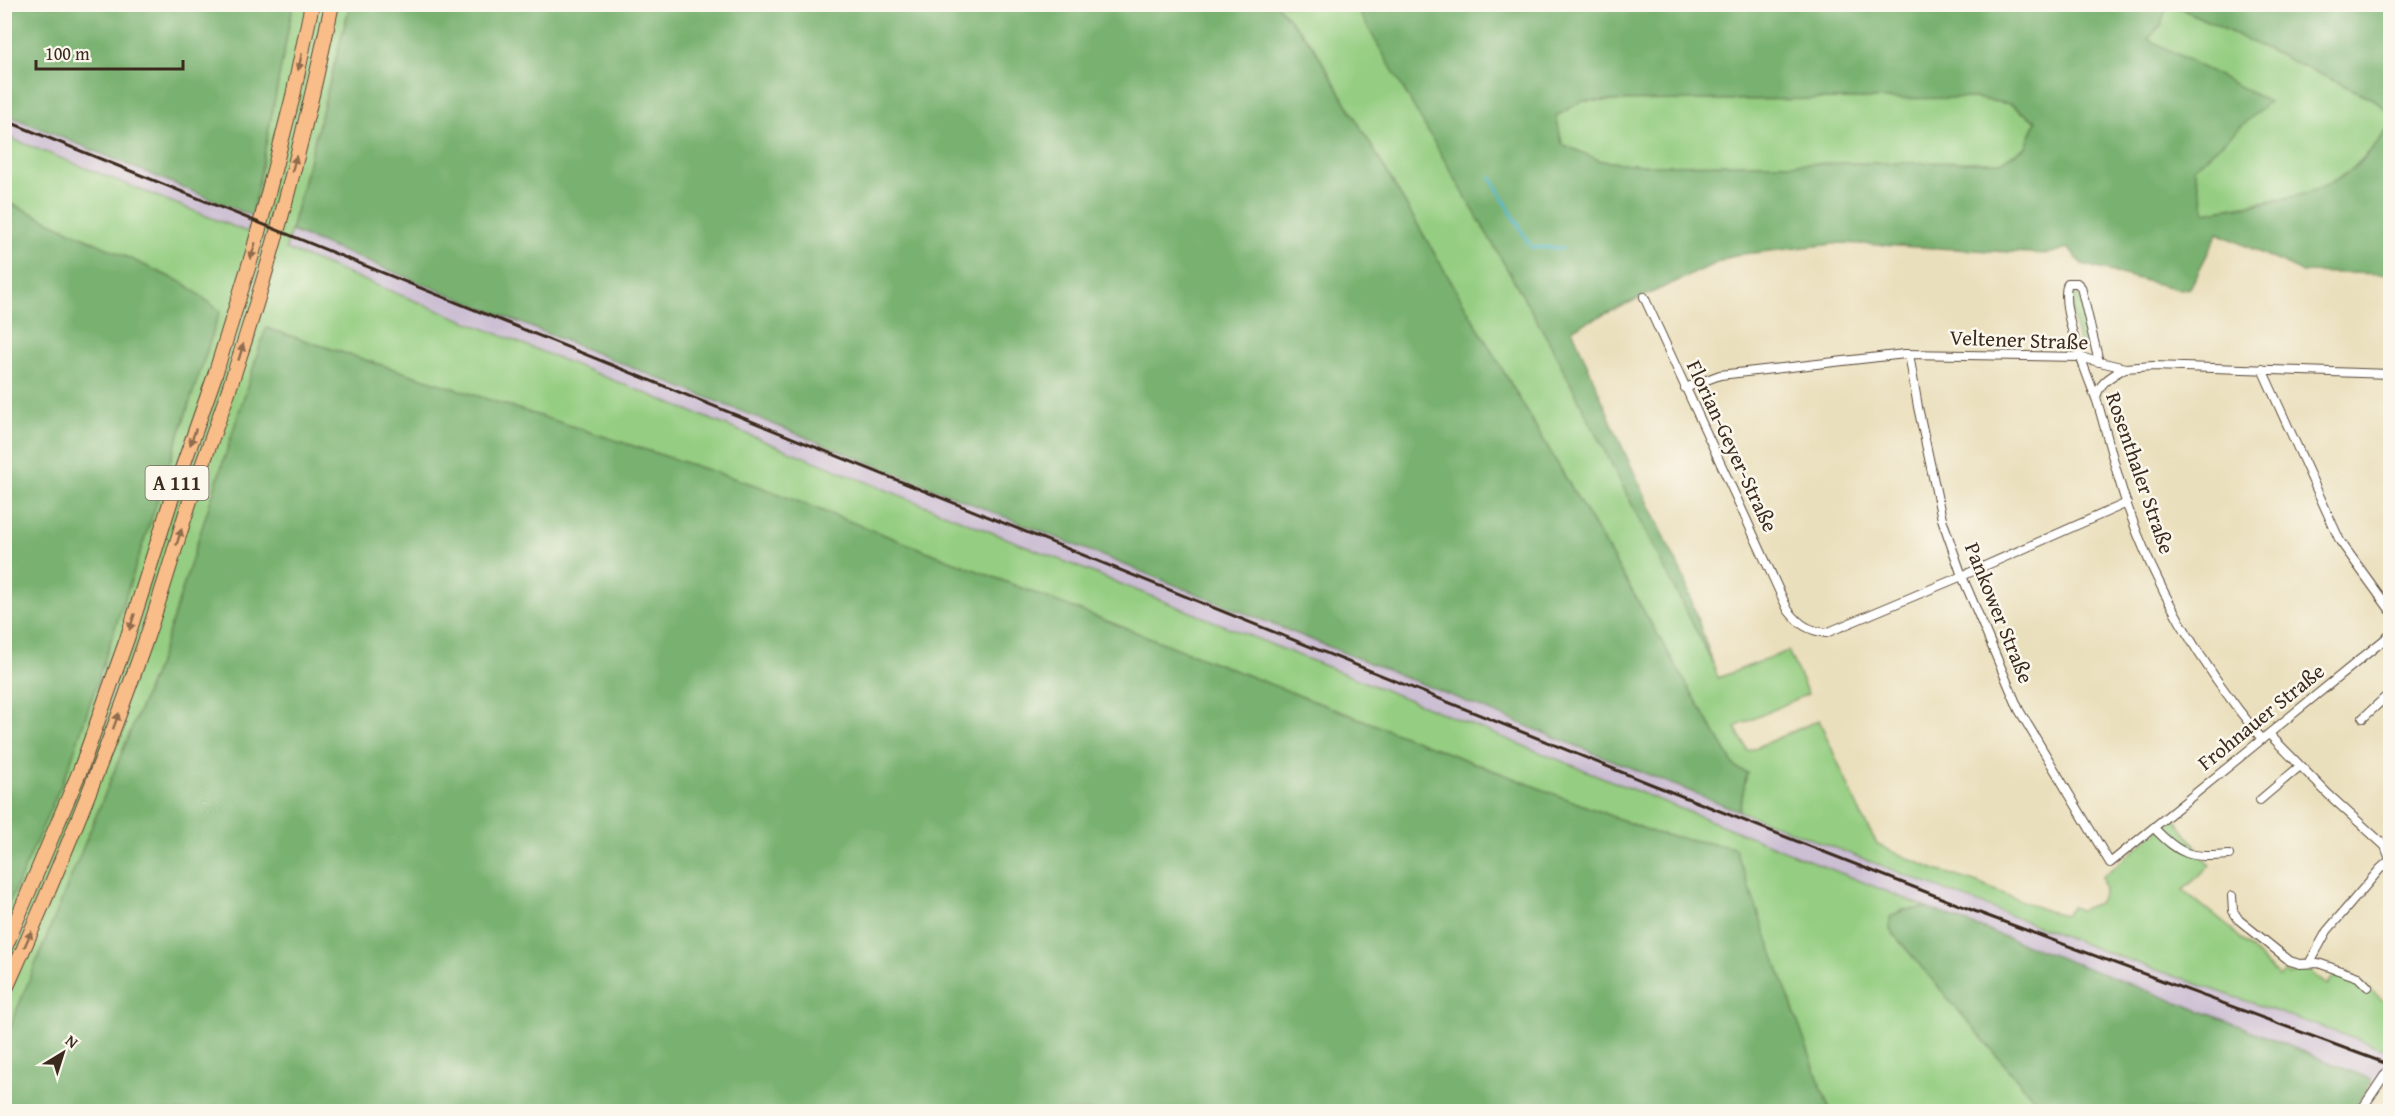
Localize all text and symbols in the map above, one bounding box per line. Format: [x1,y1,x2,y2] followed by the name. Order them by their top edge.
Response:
[36,33,183,71] scale bar
[45,40,90,67] text: 100 m
[295,53,304,72] one-way arrow
[290,155,300,174] one-way arrow
[248,242,257,260] one-way arrow
[1949,322,2089,357] street label: Veltener Straße
[237,343,246,361] one-way arrow
[1679,355,1786,537] street label: Florian-Geyer-Straße
[2098,388,2183,558] street label: Rosenthaler Straße
[188,428,198,446] one-way arrow
[146,466,208,500] road number: A 111
[174,528,184,546] one-way arrow
[1957,538,2042,688] street label: Pankower Straße
[127,613,136,631] one-way arrow
[2191,656,2331,778] street label: Frohnauer Straße
[111,712,121,730] one-way arrow
[23,930,33,948] one-way arrow
[33,1023,93,1083] north arrow
[61,1028,84,1054] text: N

